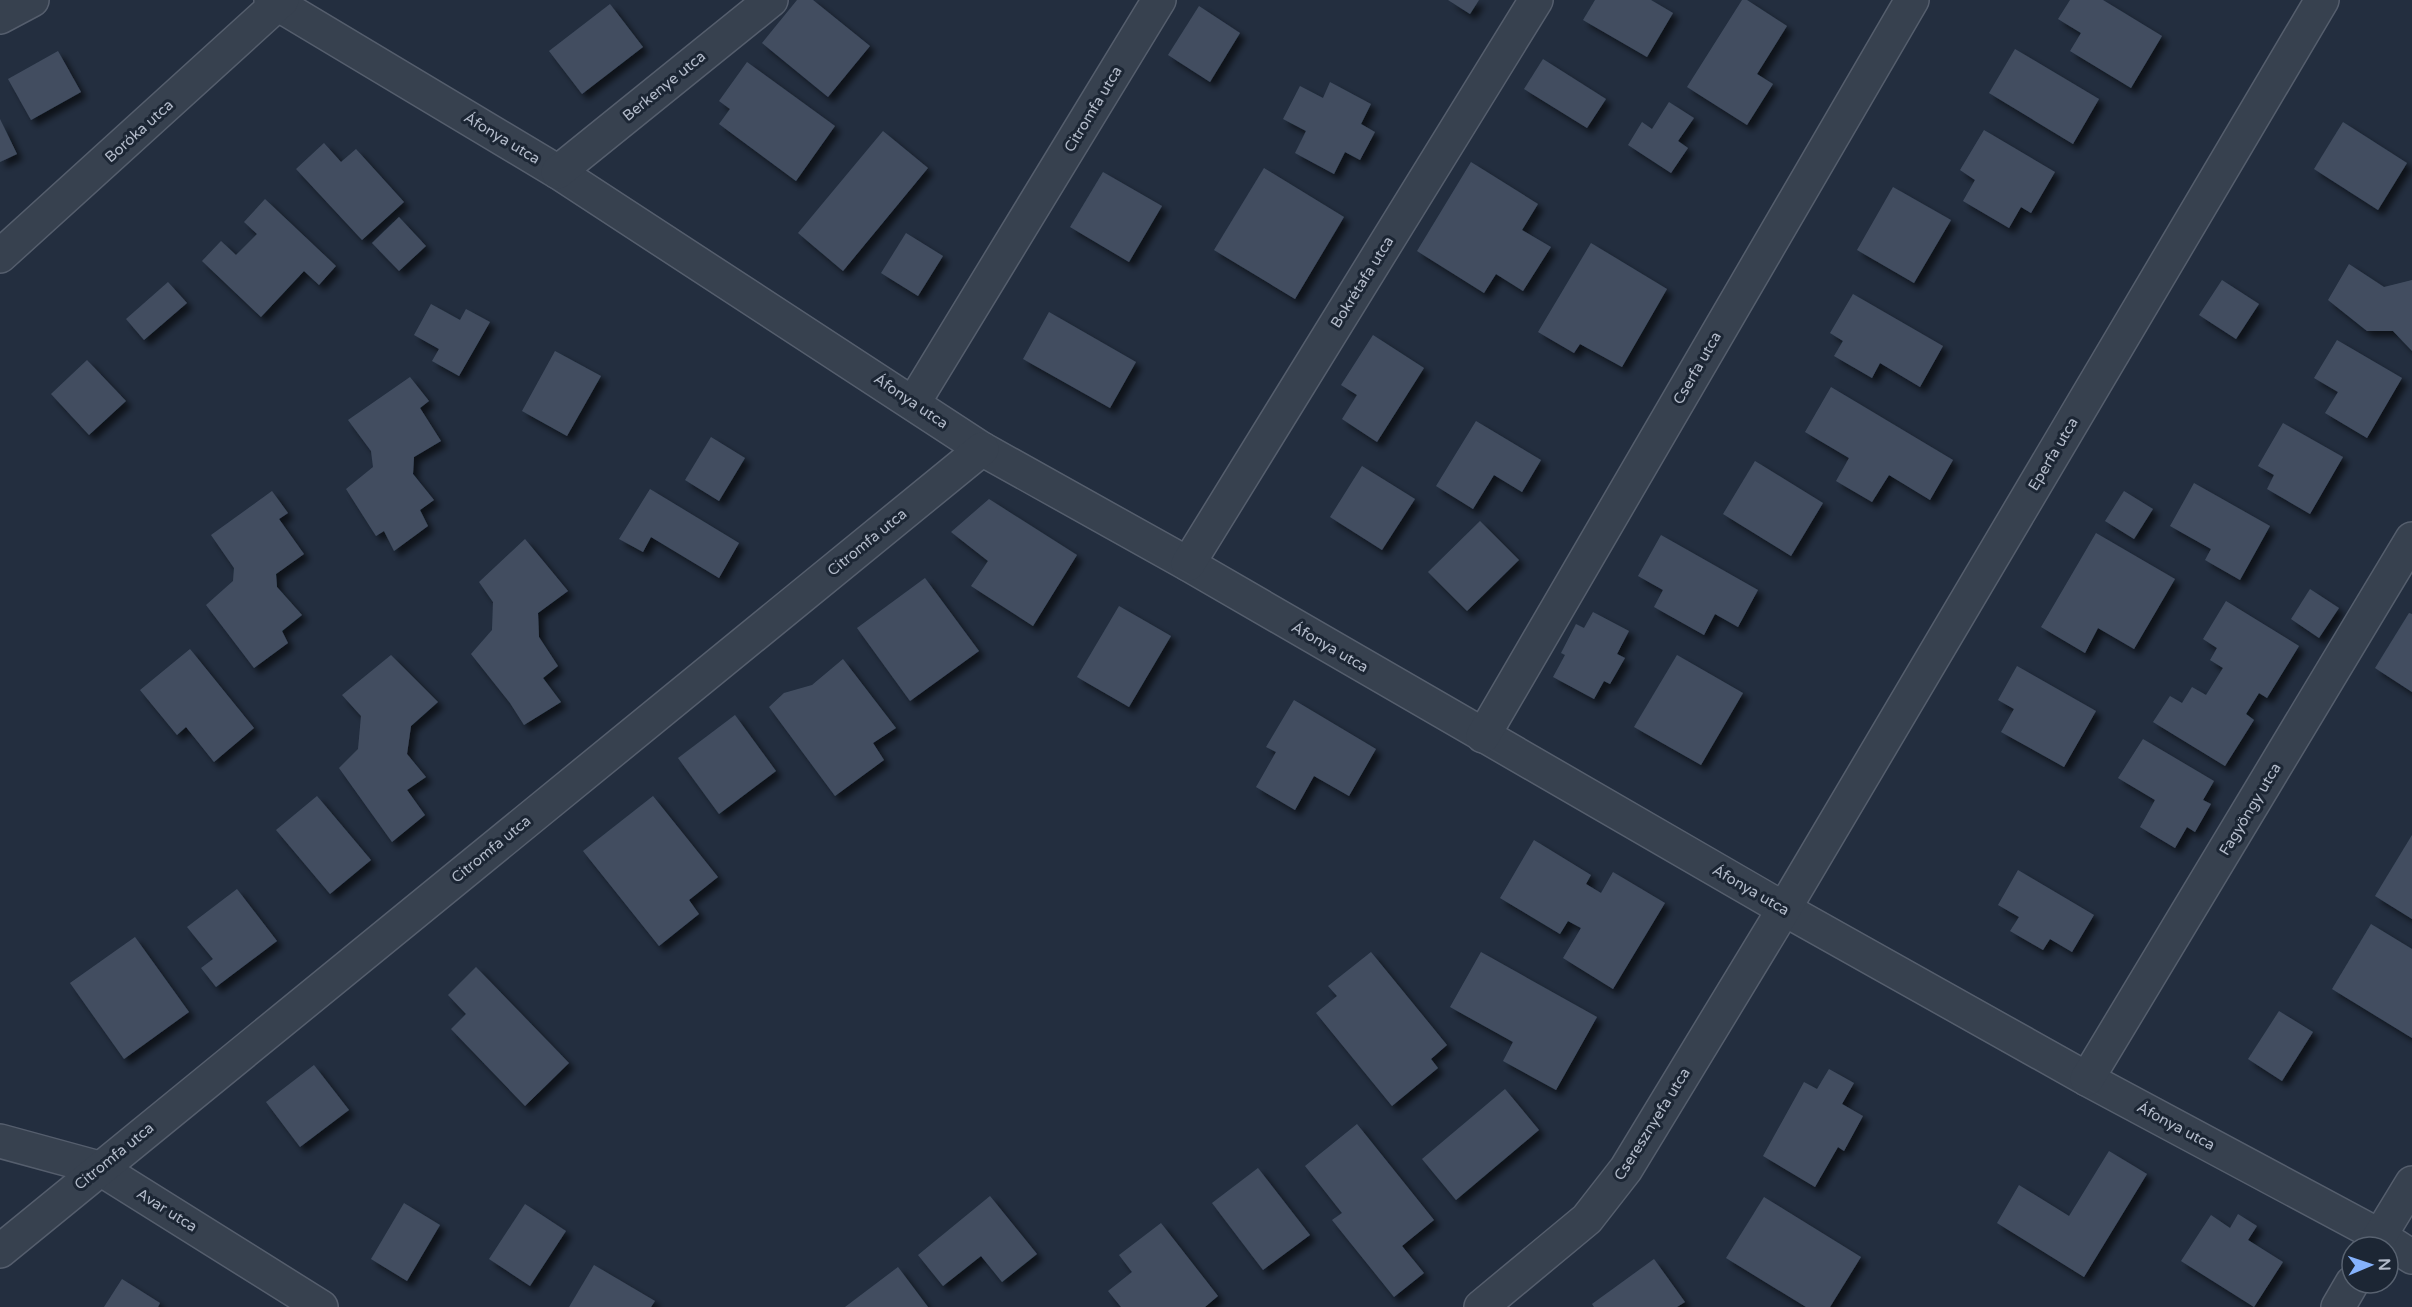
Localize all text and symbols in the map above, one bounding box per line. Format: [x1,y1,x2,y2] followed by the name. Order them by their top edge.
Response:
[619,47,709,125] street label: Berkenye utca
[1060,63,1126,155] street label: Citromfa utca
[101,96,177,166] street label: Boróka utca
[461,108,543,168] street label: Áfonya utca
[1327,233,1397,331] street label: Bokrétafa utca
[1669,329,1725,407] street label: Cserfa utca
[870,370,952,432] street label: Áfonya utca
[2024,414,2082,494] street label: Eperfa utca
[824,504,910,580] street label: Citromfa utca
[1288,618,1372,676] street label: Áfonya utca
[2215,759,2285,859] street label: Fagyöngy utca
[448,811,534,887] street label: Citromfa utca
[1709,861,1793,919] street label: Áfonya utca
[1610,1064,1694,1184] street label: Cseresznyefa utca
[2134,1098,2218,1154] street label: Áfonya utca
[71,1118,157,1194] street label: Citromfa utca
[133,1184,201,1236] street label: Avar utca
[2340,1235,2400,1295] north arrow
[2374,1258,2394,1271] text: N

